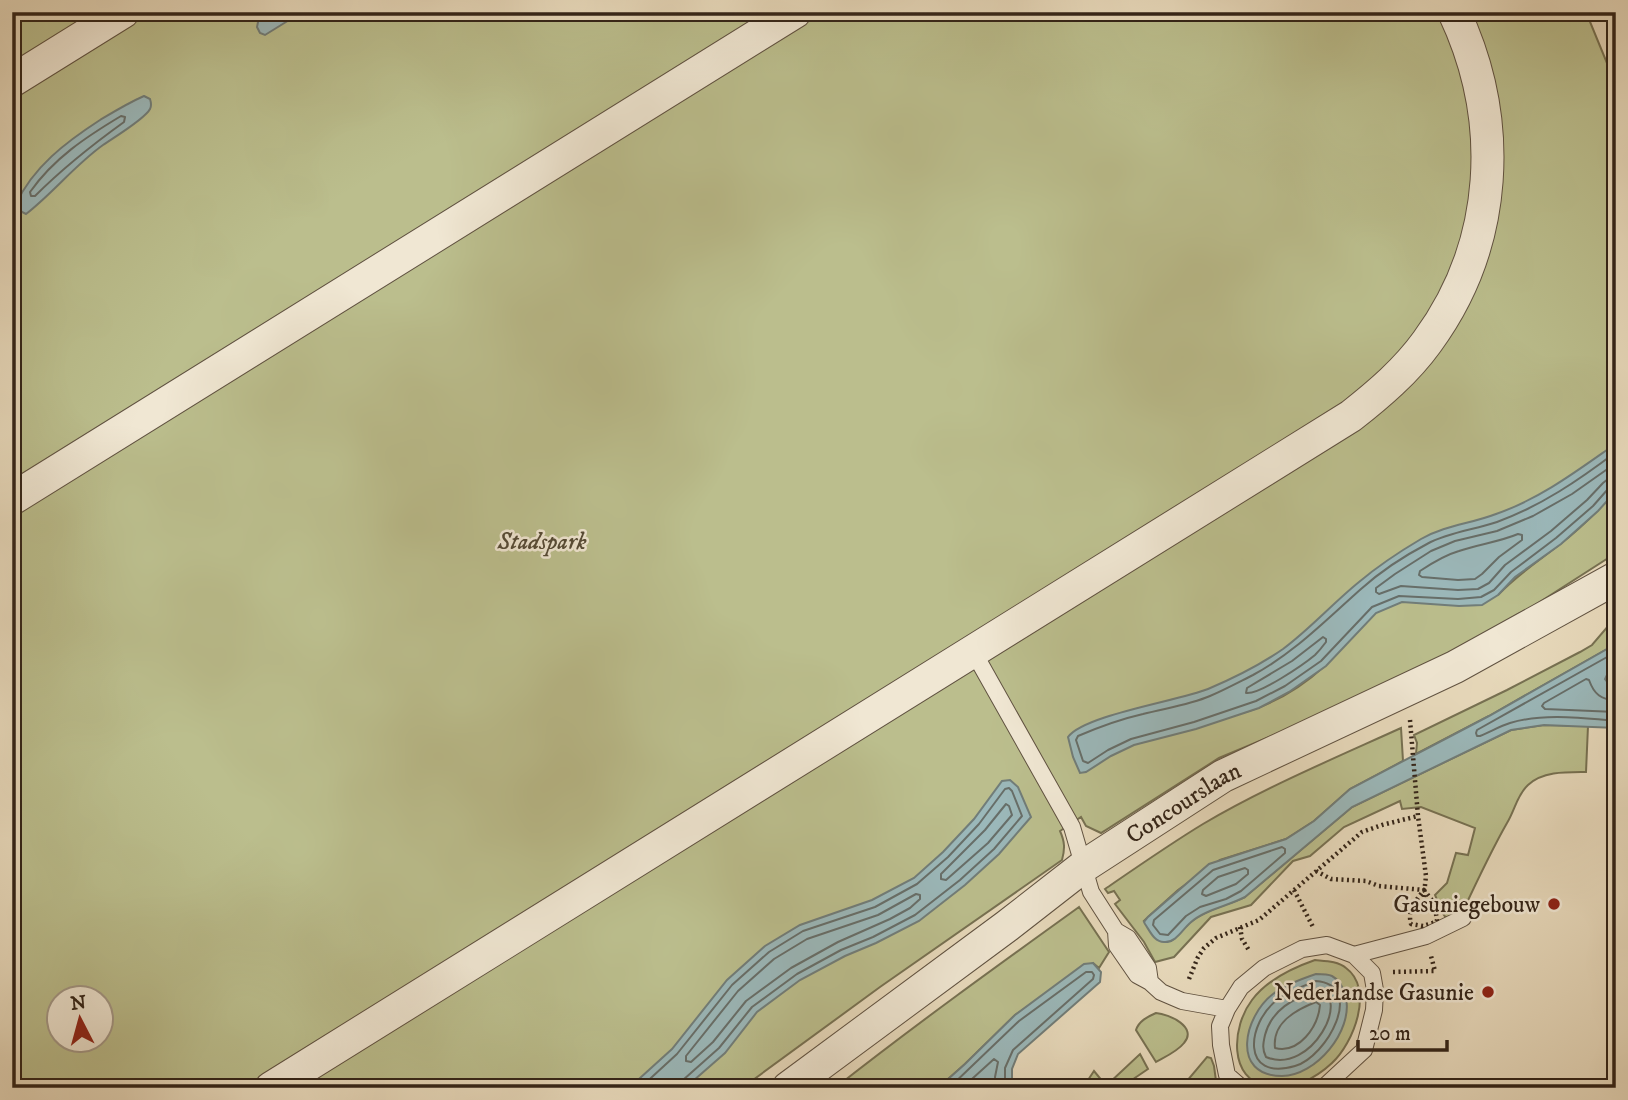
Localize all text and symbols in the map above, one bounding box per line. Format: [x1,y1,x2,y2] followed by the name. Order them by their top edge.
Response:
[497,527,586,557] park label: Stadspark
[1121,756,1246,851] street label: Concourslaan
[1393,890,1541,920] place label: Gasuniegebouw
[1546,896,1562,912] marker: Gasuniegebouw
[1274,978,1474,1008] place label: Nederlandse Gasunie
[46,984,116,1054] north arrow
[1480,984,1496,1000] marker: Nederlandse Gasunie
[69,991,88,1016] text: N
[1358,1009,1448,1053] scale bar
[1369,1021,1411,1047] text: 20 m

